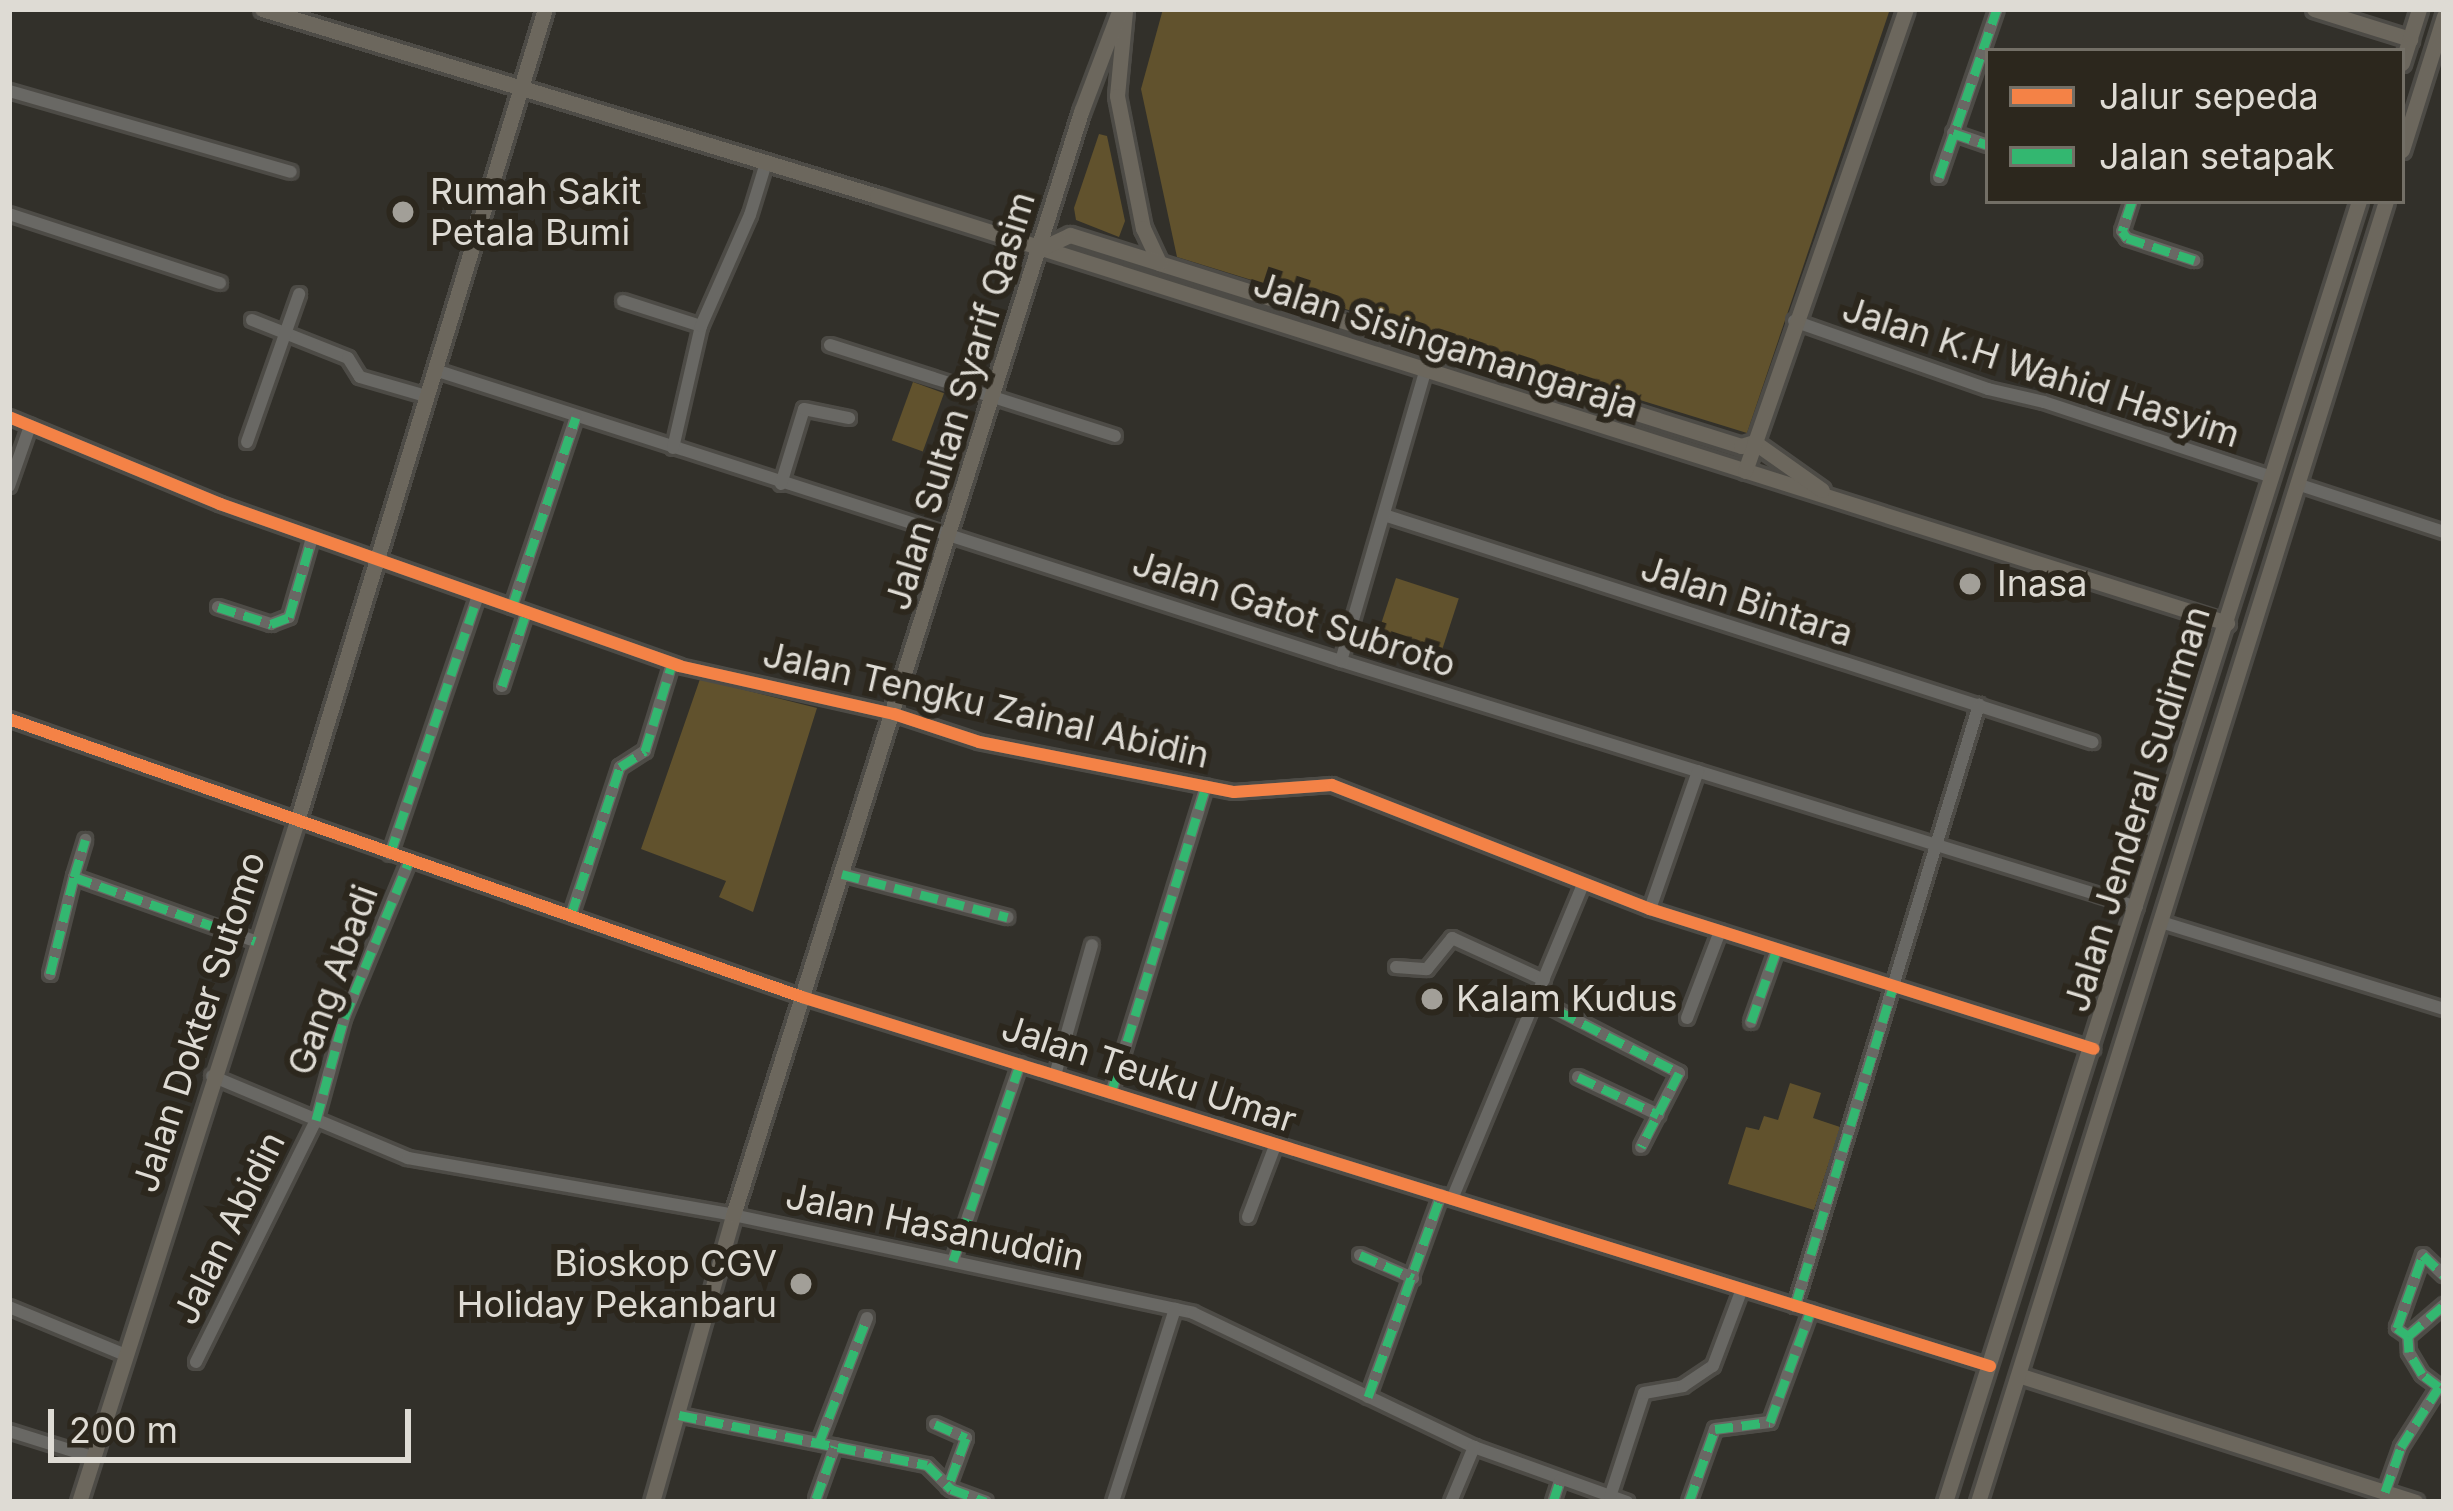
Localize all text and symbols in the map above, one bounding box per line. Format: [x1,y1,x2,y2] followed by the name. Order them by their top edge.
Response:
[1985,48,2405,204] legend
[2099,74,2319,118] text: Jalur sepeda
[2099,134,2335,178] text: Jalan setapak
[430,169,641,254] place label: Rumah Sakit Petala Bumi
[876,187,1044,615] street label: Jalan Sultan Syarif Qasim
[387,196,419,228] marker: Rumah Sakit Petala Bumi
[1248,262,1644,428] street label: Jalan Sisingamangaraja
[1837,287,2245,457] street label: Jalan K.H Wahid Hasyim
[1127,541,1461,687] street label: Jalan Gatot Subroto
[1635,546,1859,656] street label: Jalan Bintara
[1997,562,2087,606] place label: Inasa
[1954,568,1986,600] marker: Inasa
[2055,601,2219,1017] street label: Jalan Jenderal Sudirman
[759,633,1213,777] street label: Jalan Tengku Zainal Abidin
[124,847,274,1197] street label: Jalan Dokter Sutomo
[279,879,387,1081] street label: Gang Abadi
[1456,977,1678,1021] place label: Kalam Kudus
[1419,986,1445,1012] marker: Kalam Kudus
[996,1006,1302,1142] street label: Jalan Teuku Umar
[164,1125,294,1331] street label: Jalan Abidin
[782,1174,1088,1280] street label: Jalan Hasanuddin
[457,1241,777,1326] place label: Bioskop CGV Holiday Pekanbaru
[788,1271,814,1297] marker: Bioskop CGV Holiday Pekanbaru
[54,1385,417,1459] scale bar
[69,1408,178,1452] text: 200 m

